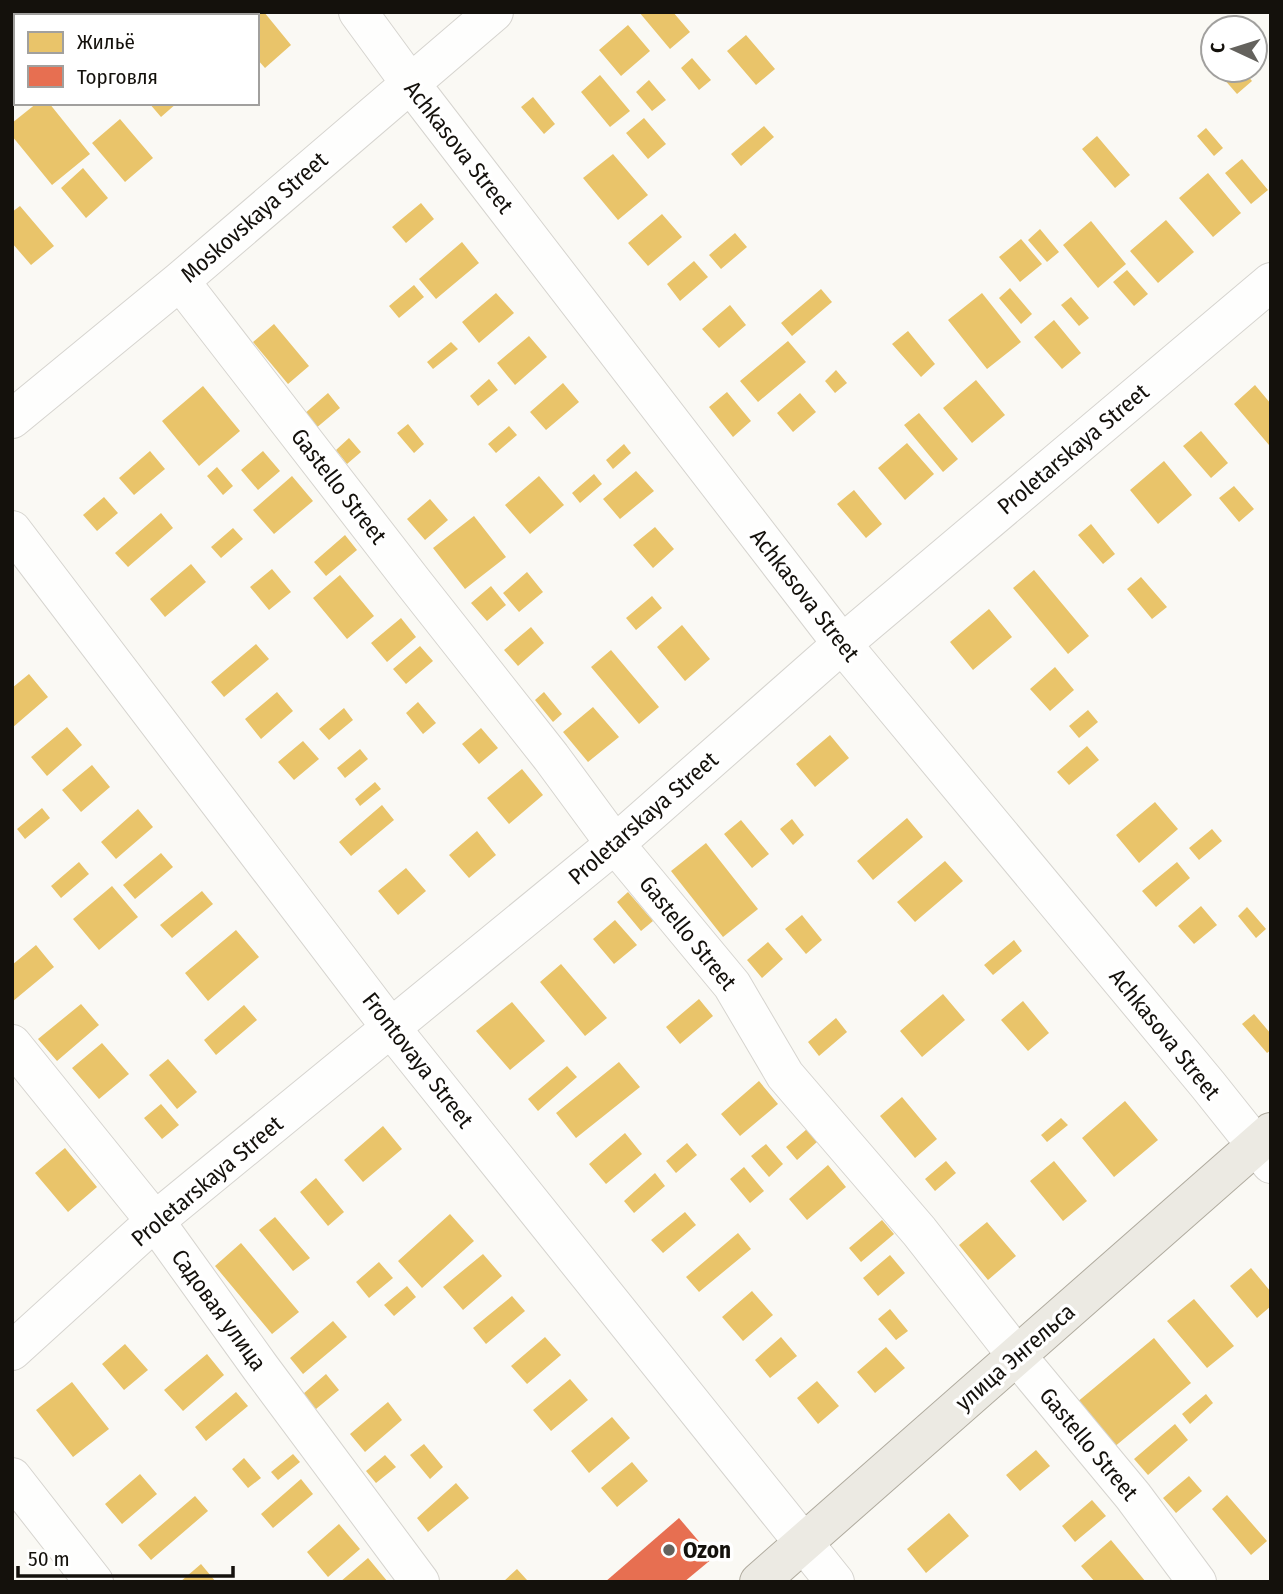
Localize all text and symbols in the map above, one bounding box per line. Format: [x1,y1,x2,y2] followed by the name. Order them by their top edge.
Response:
[14,14,259,105] legend
[1199,14,1269,84] north arrow
[77,29,135,55] text: Жильё
[1206,42,1229,54] text: С
[77,64,158,90] text: Торговля
[399,75,520,219] street label: Achkasova Street
[175,145,333,288] street label: Moskovskaya Street
[992,377,1155,520] street label: Proletarskaya Street
[285,423,393,550] street label: Gastello Street
[745,523,866,667] street label: Achkasova Street
[562,745,724,891] street label: Proletarskaya Street
[633,870,743,996] street label: Gastello Street
[1104,963,1227,1106] street label: Achkasova Street
[356,987,480,1134] street label: Frontovaya Street
[126,1109,289,1252] street label: Proletarskaya Street
[166,1244,272,1376] street label: Садовая улица
[950,1297,1080,1417] street label: улица Энгельса
[1034,1382,1145,1506] street label: Gastello Street
[18,1534,233,1578] scale bar
[683,1536,731,1564] place label: Ozon
[661,1542,677,1558] marker: Ozon
[28,1546,70,1572] text: 50 m

